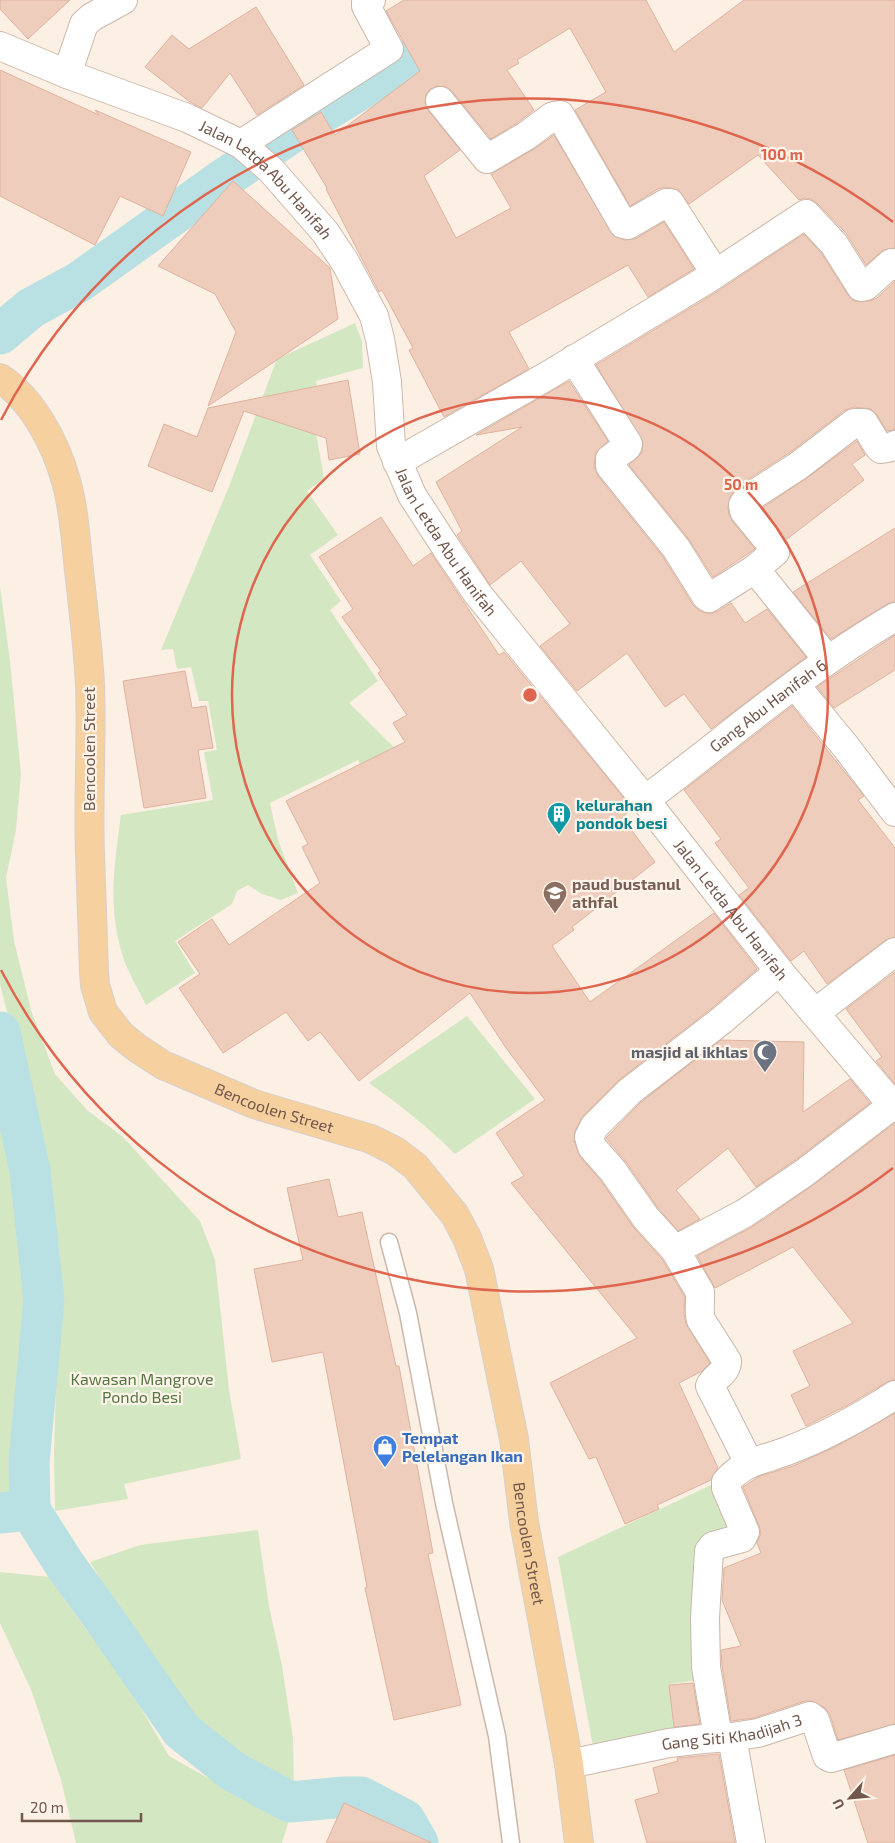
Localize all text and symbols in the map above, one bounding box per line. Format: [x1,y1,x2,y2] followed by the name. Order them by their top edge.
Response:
[196,115,337,242] street label: Jalan Letda Abu Hanifah
[761,145,803,163] text: 100 m
[392,464,502,619] street label: Jalan Letda Abu Hanifah
[724,475,758,493] text: 50 m
[705,655,830,756] street label: Gang Abu Hanifah 6
[521,686,539,704] centre of rings
[79,687,98,811] street label: Bencoolen Street
[576,795,667,832] place label: kelurahan pondok besi
[546,801,572,835] building icon: kelurahan pondok besi
[670,835,792,984] street label: Jalan Letda Abu Hanifah
[572,874,681,911] place label: paud bustanul athfal
[542,880,568,914] school or university icon: paud bustanul athfal
[752,1039,778,1073] mosque icon: masjid al ikhlas
[631,1042,748,1061] place label: masjid al ikhlas
[212,1078,336,1136] street label: Bencoolen Street
[70,1369,214,1406] park label: Kawasan Mangrove Pondo Besi
[402,1428,523,1465] place label: Tempat Pelelangan Ikan
[372,1434,398,1468] shop icon: Tempat Pelelangan Ikan
[510,1481,549,1606] street label: Bencoolen Street
[660,1709,804,1753] street label: Gang Siti Khadijah 3
[825,1773,875,1823] north arrow
[22,1790,141,1822] scale bar
[828,1796,848,1812] text: U
[30,1798,64,1816] text: 20 m

